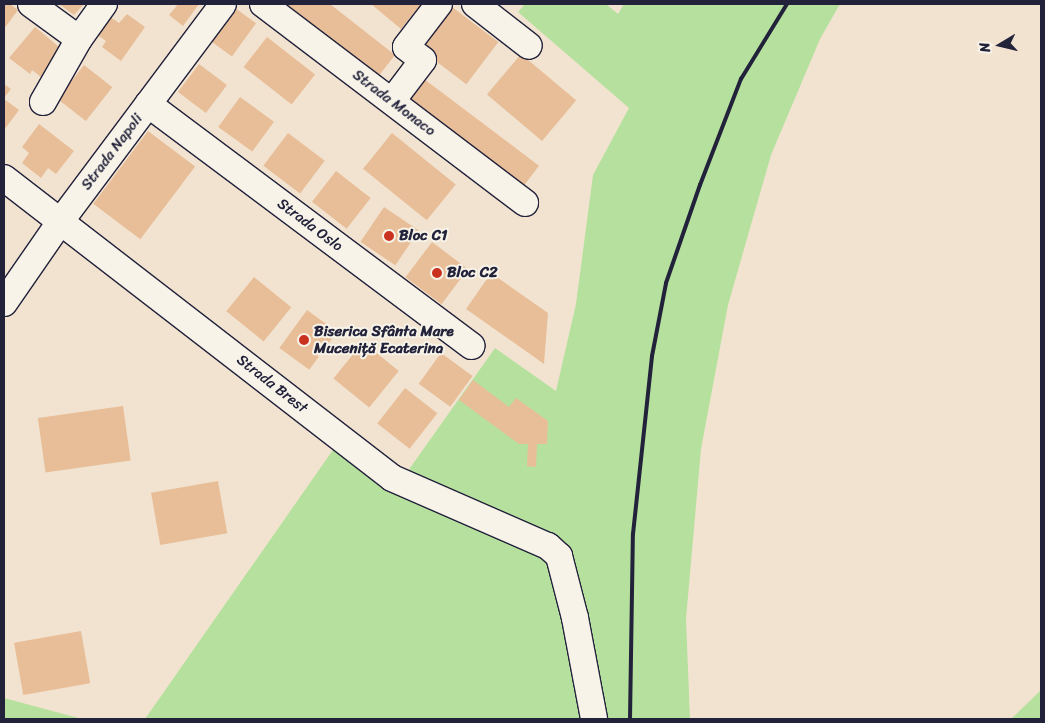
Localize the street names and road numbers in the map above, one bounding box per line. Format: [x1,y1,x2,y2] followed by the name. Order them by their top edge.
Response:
[349,66,439,140] street label: Strada Monaco
[77,110,147,194] street label: Strada Napoli
[274,194,346,256] street label: Strada Oslo
[233,351,311,417] street label: Strada Brest

